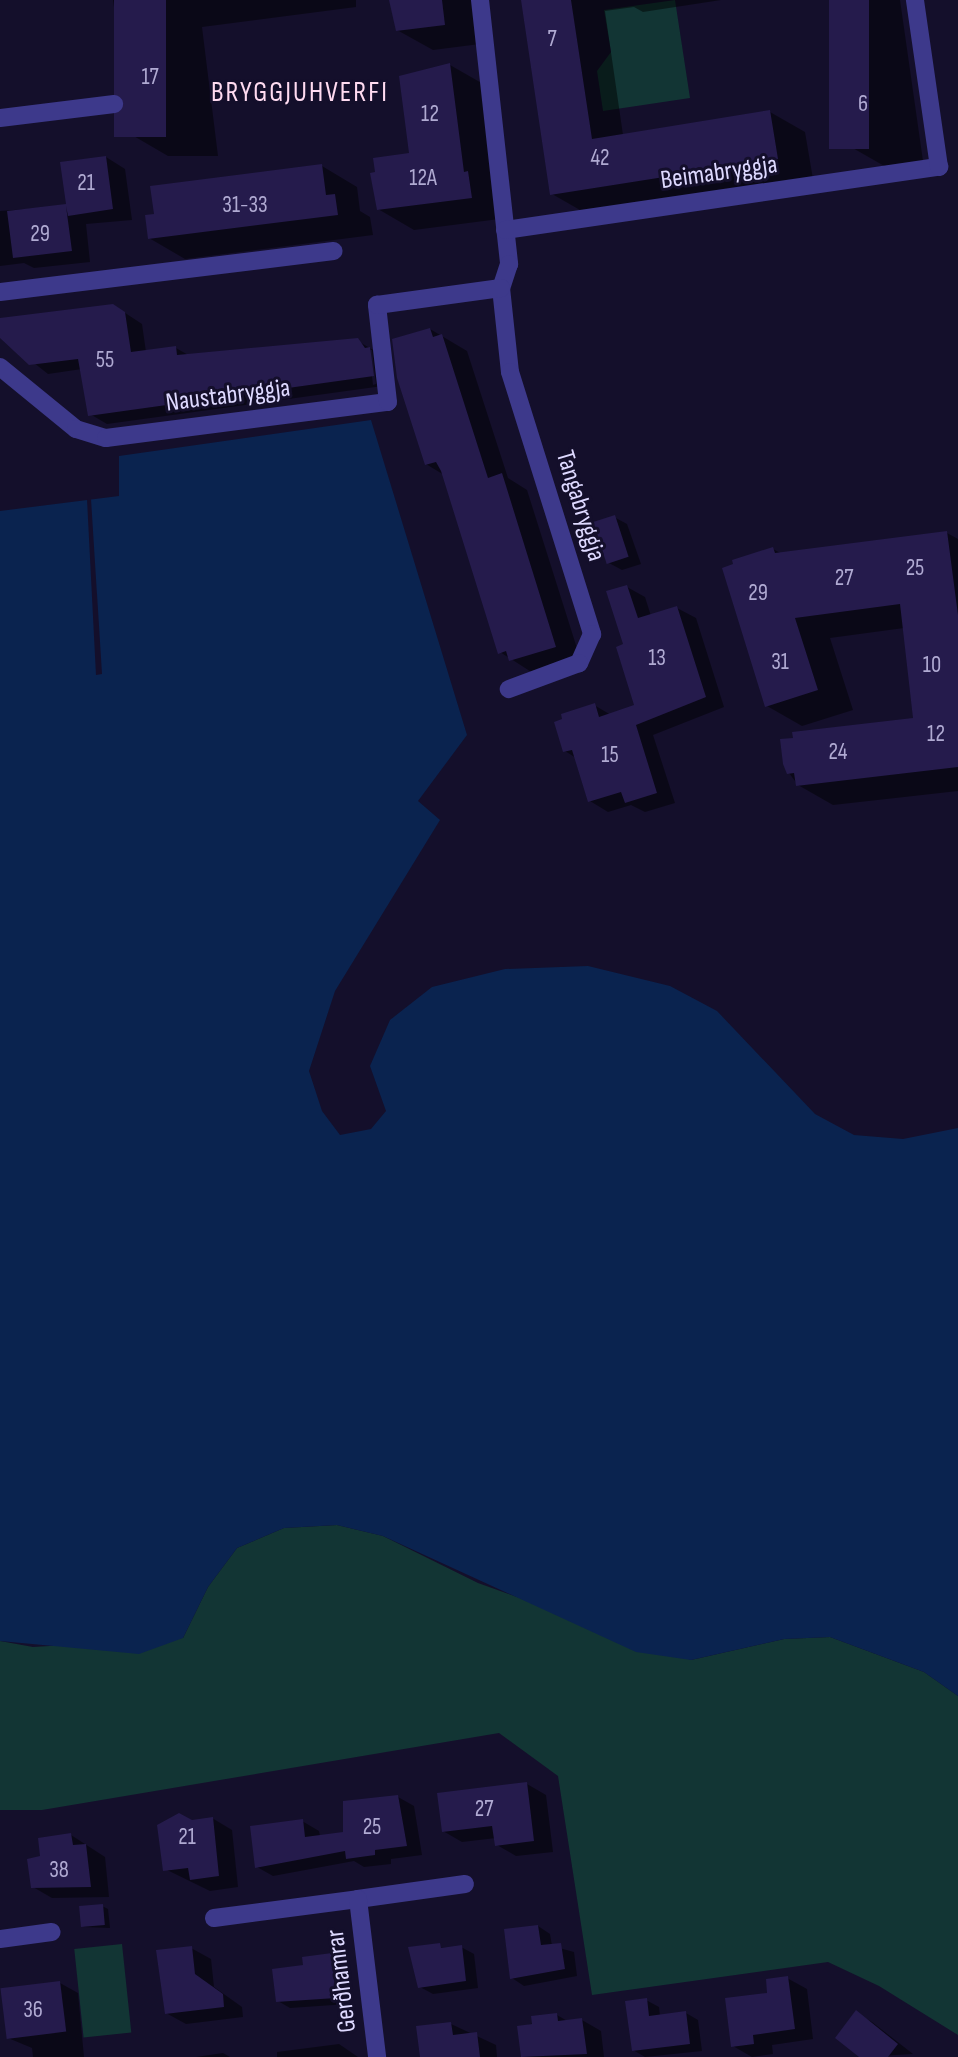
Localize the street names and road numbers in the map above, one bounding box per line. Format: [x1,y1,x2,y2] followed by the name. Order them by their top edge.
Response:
[659,149,779,197] street label: Beimabryggja
[164,373,292,419] street label: Naustabryggja
[548,447,612,565] street label: Tangabryggja
[320,1928,364,2034] street label: Gerðhamrar

